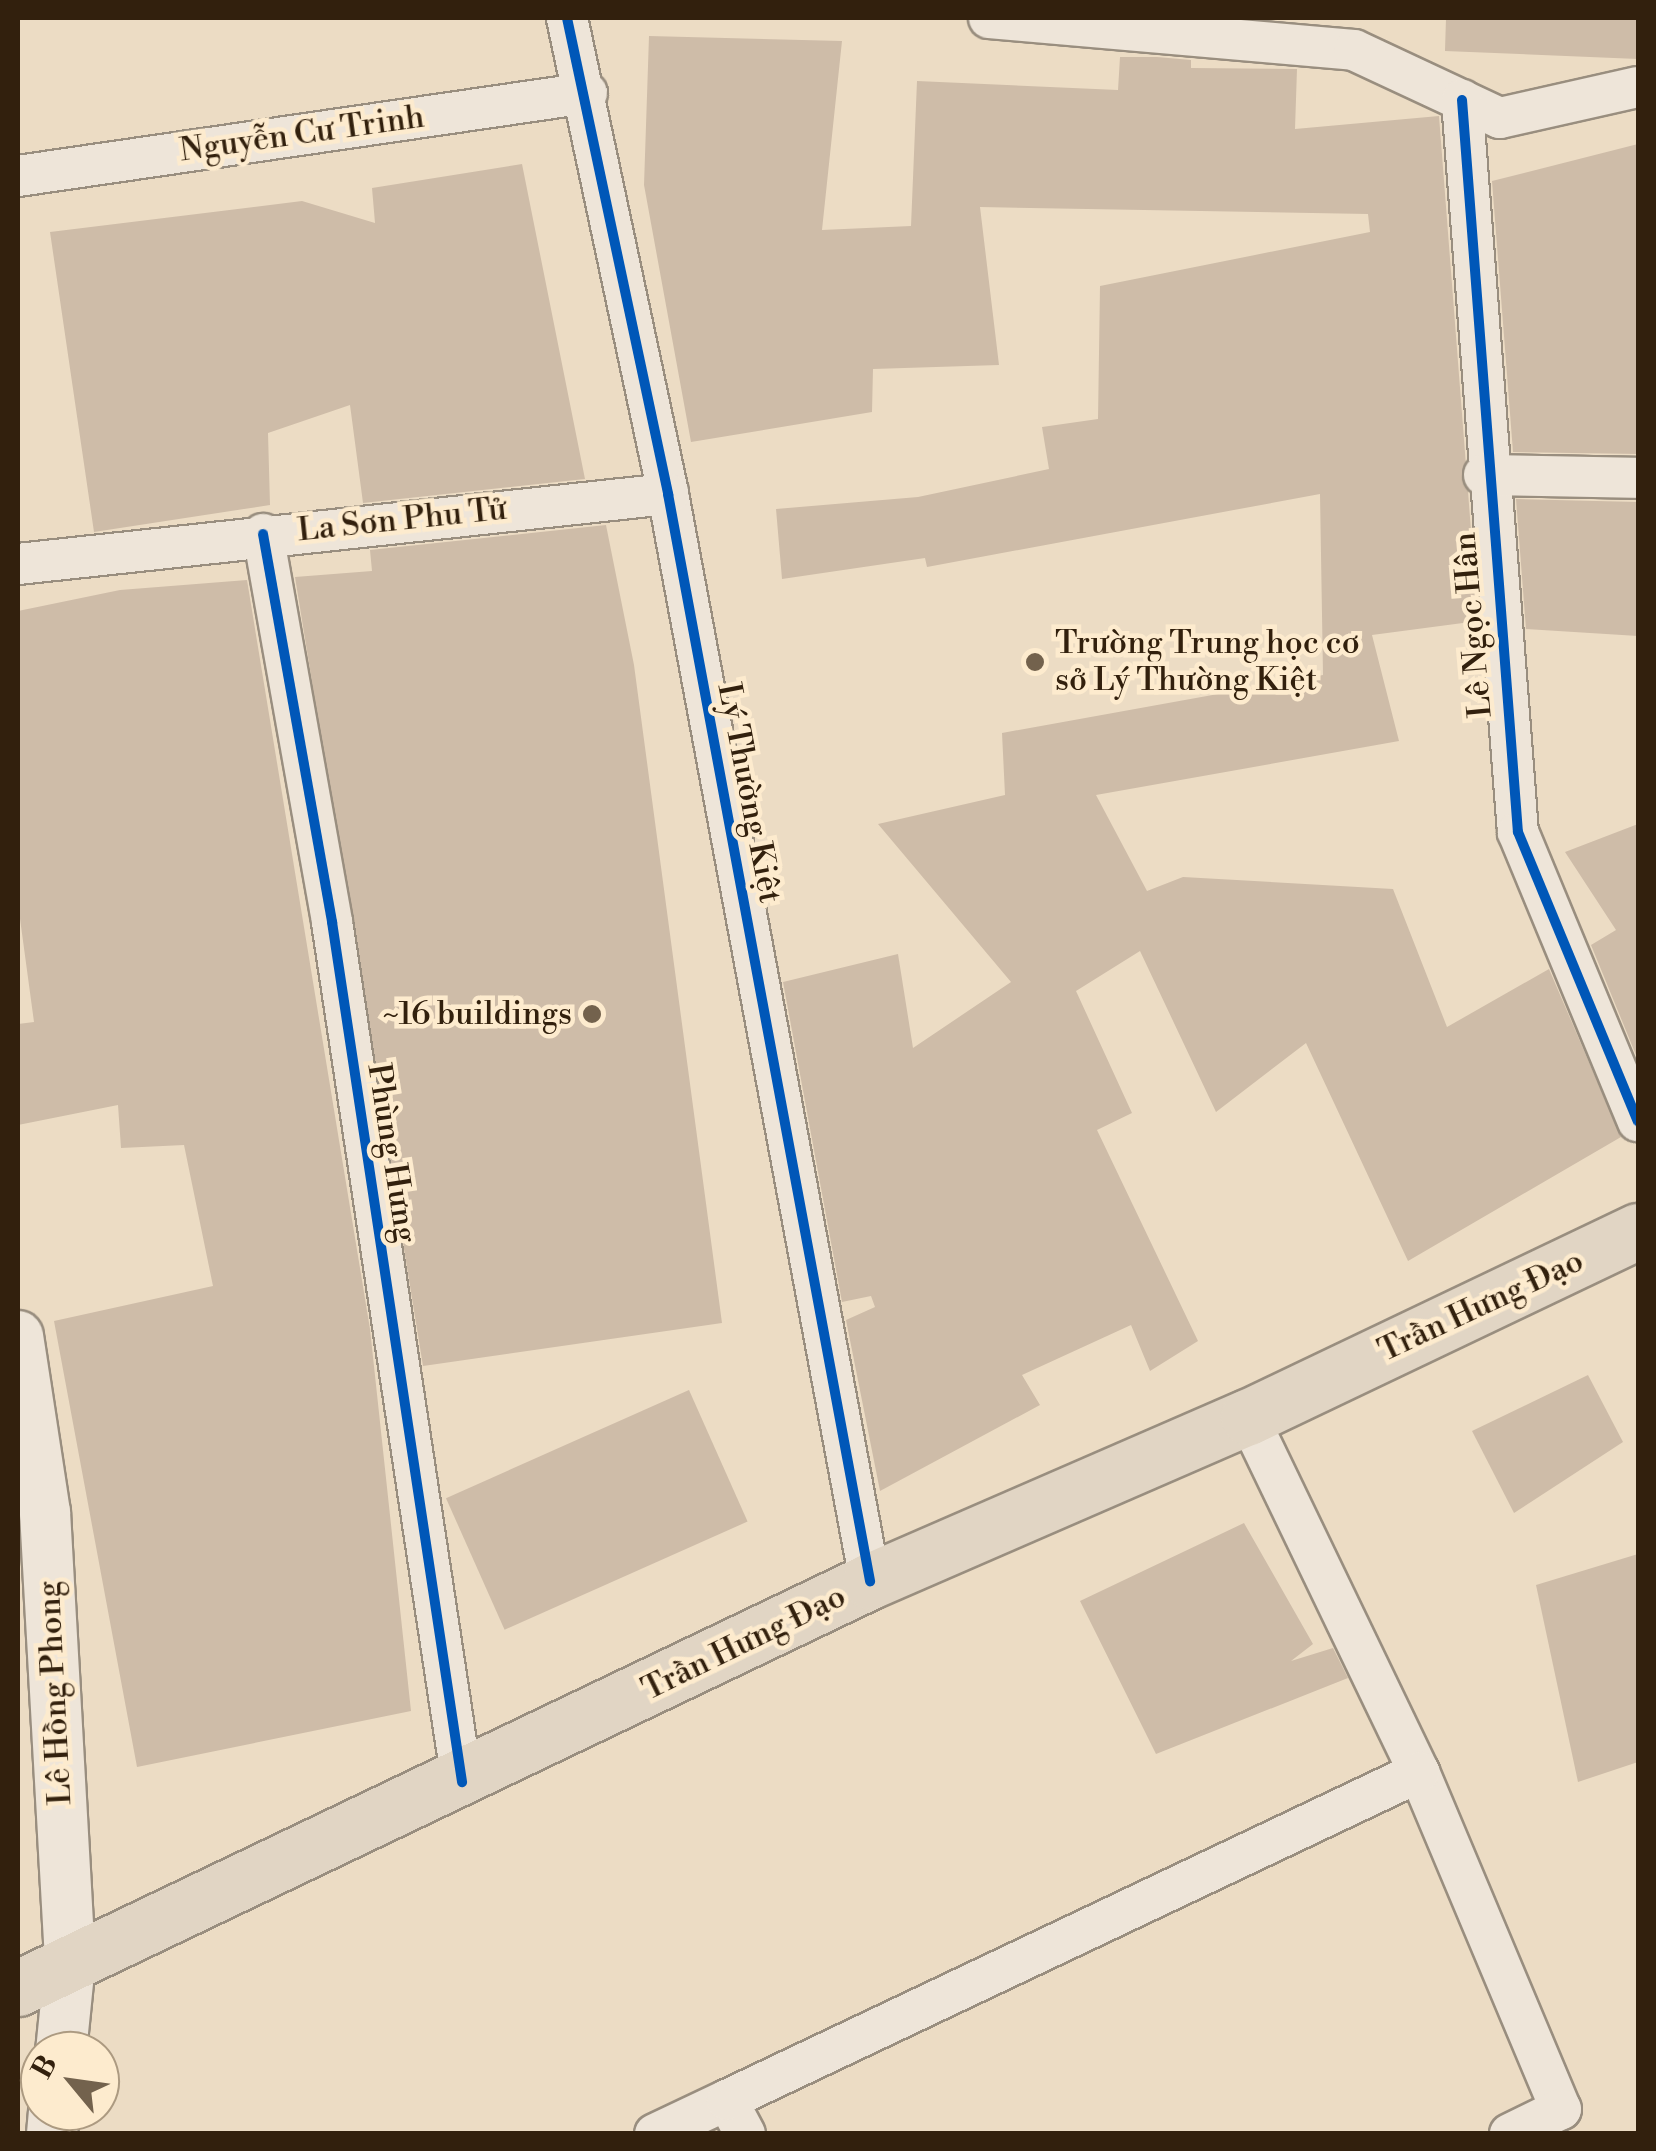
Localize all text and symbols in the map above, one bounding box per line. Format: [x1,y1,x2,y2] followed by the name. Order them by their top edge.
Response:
[177,98,427,170] street label: Nguyễn Cư Trinh
[296,490,508,550] street label: La Sơn Phu Tử
[1446,531,1500,719] street label: Lê Ngọc Hân
[1055,625,1360,700] place label: Trường Trung học cơ sở Lý Thường Kiệt
[1024,651,1046,673] marker: Trường Trung học cơ sở Lý Thường Kiệt
[709,680,789,906] street label: Lý Thường Kiệt
[383,995,572,1033] place label: ~16 buildings
[581,1003,603,1025] marker: ~16 buildings
[359,1061,425,1245] street label: Phùng Hưng
[1372,1242,1590,1370] street label: Trần Hưng Đạo
[636,1577,852,1709] street label: Trần Hưng Đạo
[30,1580,80,1806] street label: Lê Hồng Phong
[20,2031,120,2131] north arrow
[25,2050,65,2085] text: B

